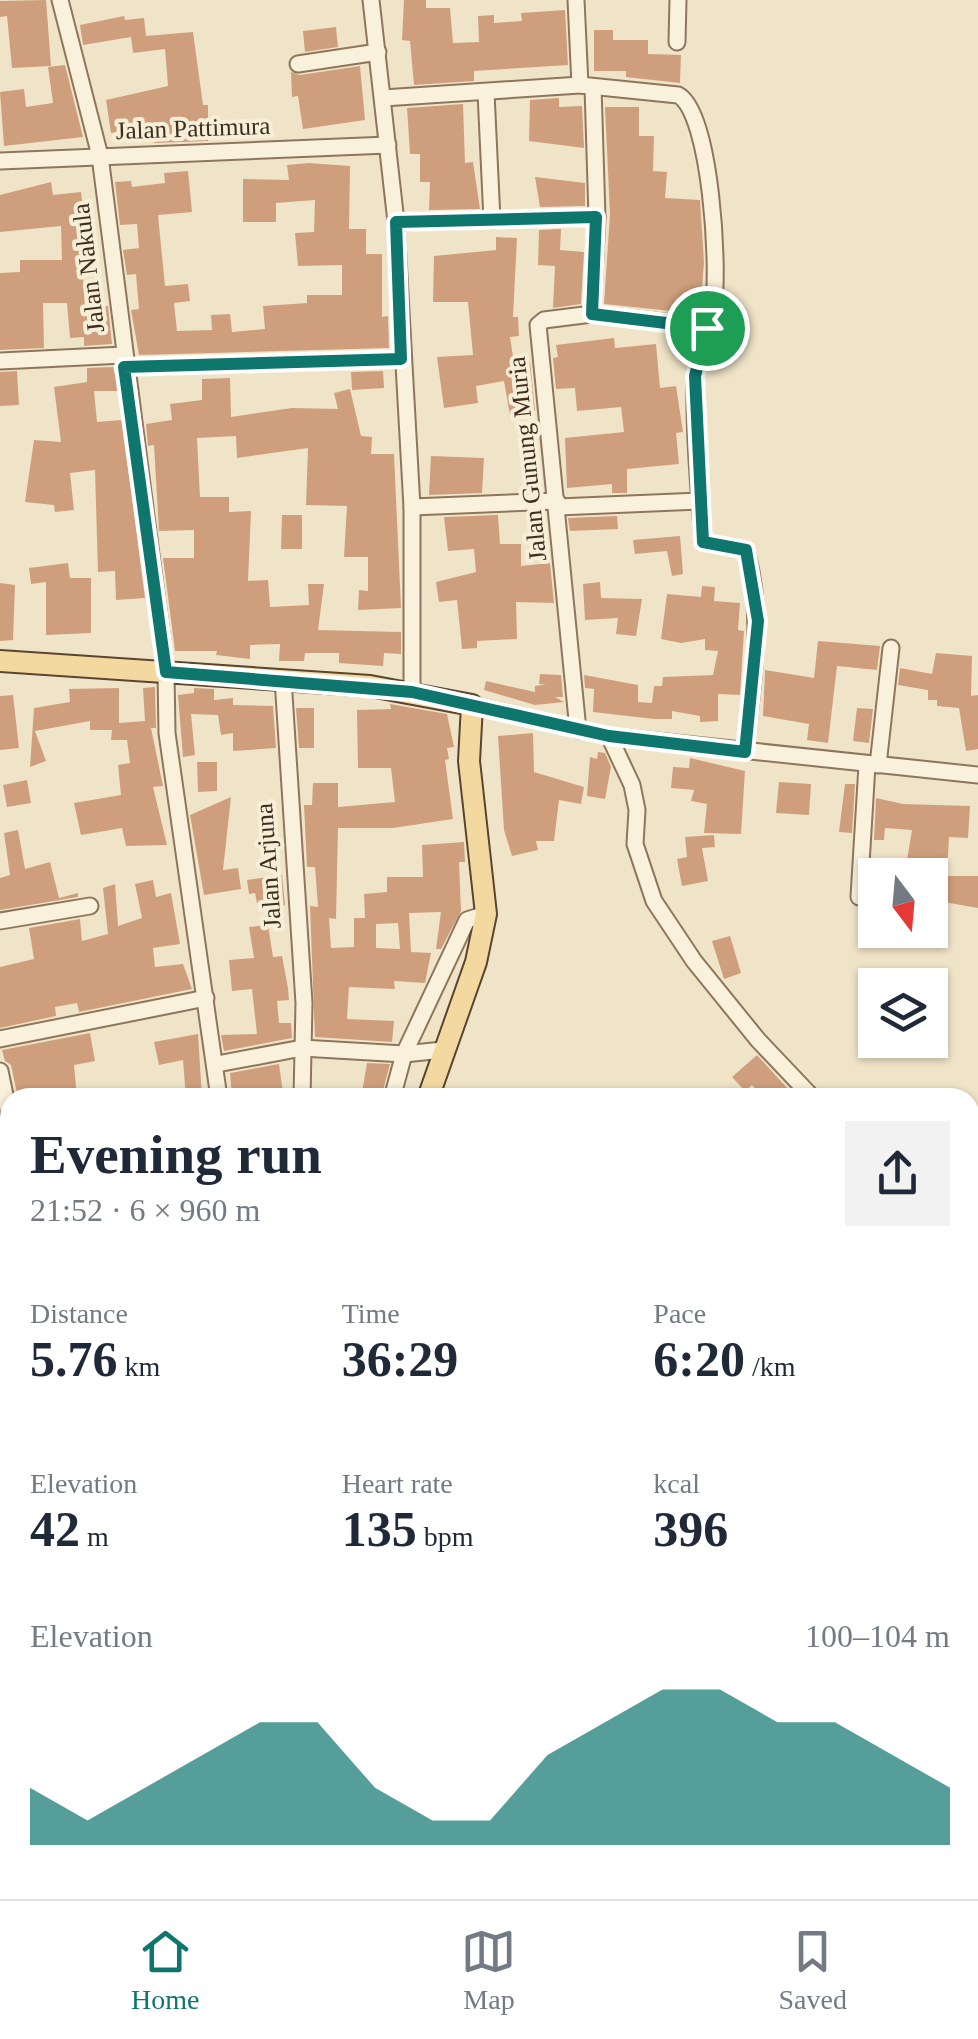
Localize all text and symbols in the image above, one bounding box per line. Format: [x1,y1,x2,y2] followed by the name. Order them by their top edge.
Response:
[115,112,271,144] street label: Jalan Pattimura
[67,202,109,334] street label: Jalan Nakula
[665,286,750,371] pin
[680,301,735,356] icon: arrive
[503,355,551,563] street label: Jalan Gunung Muria
[250,802,286,930] street label: Jalan Arjuna
[858,858,948,948] north arrow
[858,858,948,1058] map controls
[858,968,948,1058] button: layers
[845,1121,950,1226] button: share
[30,1124,322,1185] text: Evening run
[30,1192,260,1228] text: 21:52 · 6 × 960 m
[30,1298,128,1329] text: Distance
[342,1298,400,1329] text: Time
[653,1298,706,1329] text: Pace
[30,1331,118,1387] text: 5.76
[342,1331,458,1387] text: 36:29
[653,1331,745,1387] text: 6:20
[118,1351,160,1382] text: km
[745,1351,796,1382] text: /km
[30,1468,137,1499] text: Elevation
[342,1468,453,1499] text: Heart rate
[653,1468,700,1499] text: kcal
[30,1501,80,1557] text: 42
[342,1501,417,1557] text: 135
[653,1501,728,1557] text: 396
[80,1521,109,1552] text: m
[417,1521,473,1552] text: bpm
[30,1618,153,1654] text: Elevation
[805,1618,950,1654] text: 100–104 m
[131,1924,199,2016] tab: Home
[461,1924,516,2016] tab: Map
[779,1924,847,2016] tab: Saved

